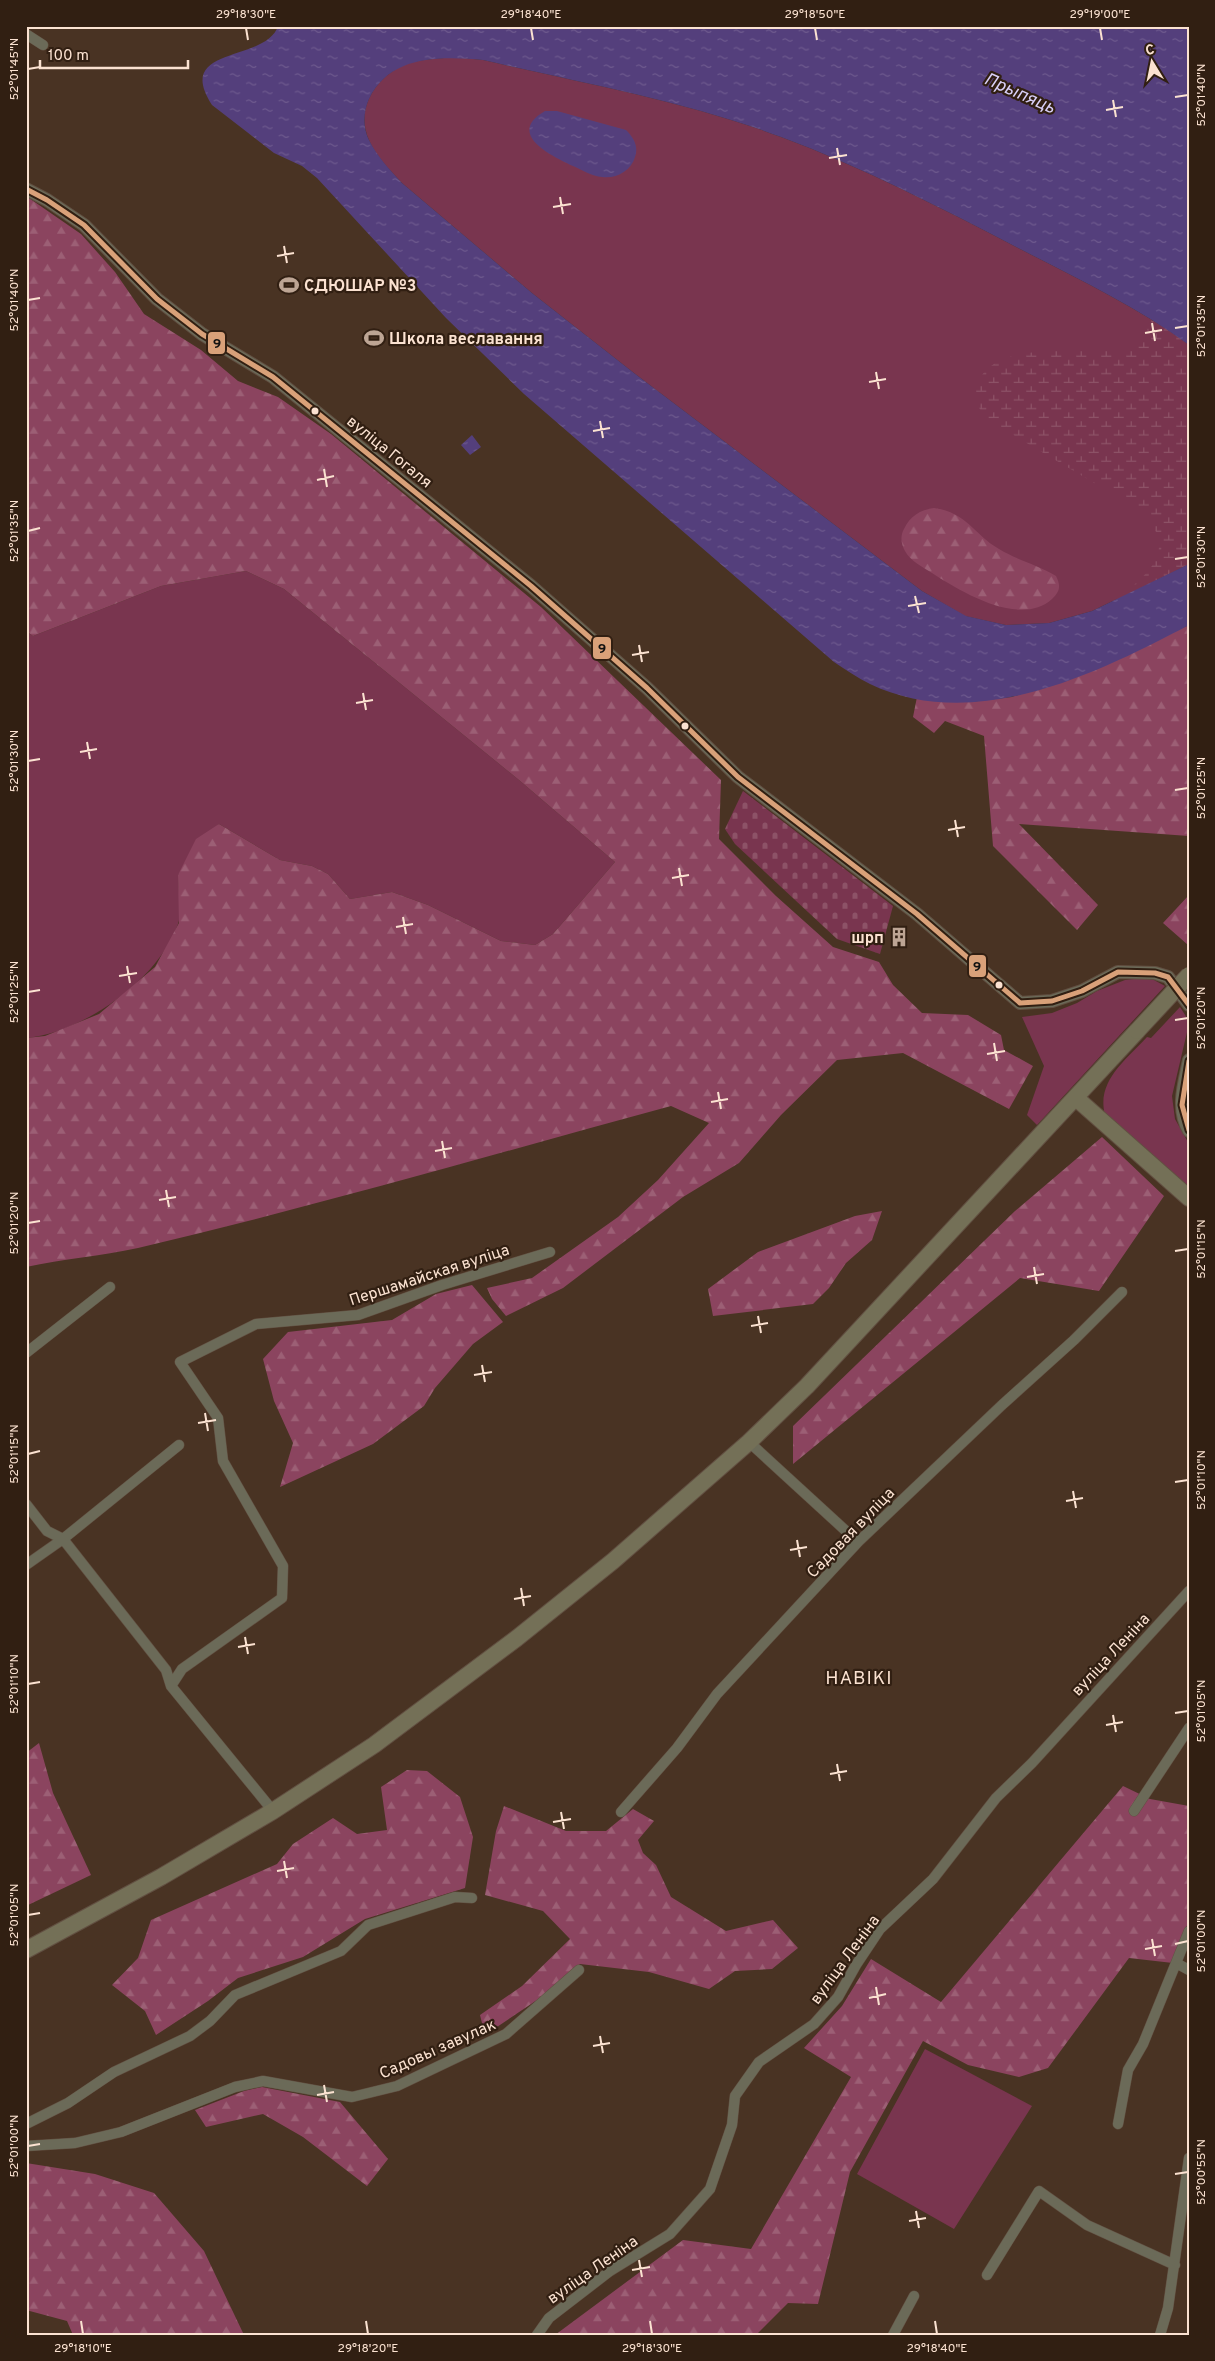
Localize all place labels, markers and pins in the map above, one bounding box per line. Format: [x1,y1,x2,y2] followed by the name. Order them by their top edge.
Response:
[278,274,300,296] sports icon: СДЮШАР №3
[304,277,416,297] place label: СДЮШАР №3
[363,327,385,349] sports icon: Школа веславання
[389,330,543,350] place label: Школа веславання
[310,406,320,416] unlabelled marker
[680,721,690,731] unlabelled marker
[888,926,910,948] building icon: шрп
[851,929,884,949] place label: шрп
[994,980,1004,990] unlabelled marker

